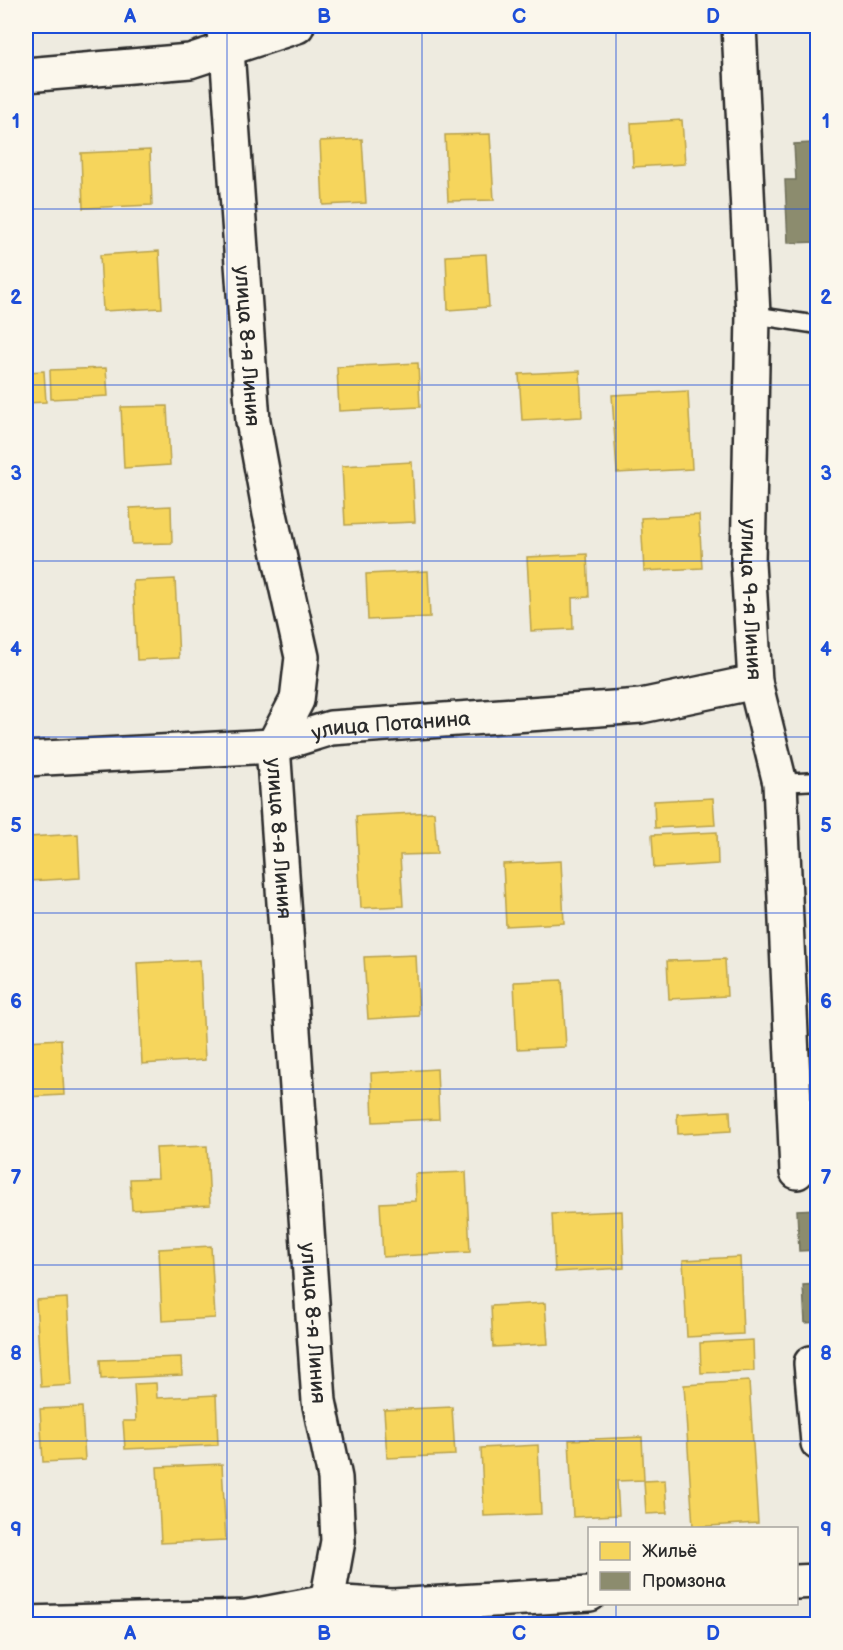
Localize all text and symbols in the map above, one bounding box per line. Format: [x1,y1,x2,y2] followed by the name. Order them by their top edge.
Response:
[123,5,137,29] text: A
[317,5,331,29] text: B
[512,5,526,29] text: C
[706,5,720,29] text: D
[12,110,20,134] text: 1
[822,110,830,134] text: 1
[229,265,265,427] street label: улица 8-я Линия
[10,286,22,310] text: 2
[820,286,832,310] text: 2
[10,462,22,486] text: 3
[820,462,832,486] text: 3
[735,519,767,681] street label: улица 9-я Линия
[10,638,22,662] text: 4
[820,638,832,662] text: 4
[308,706,472,746] street label: улица Потанина
[261,757,297,920] street label: улица 8-я Линия
[10,814,22,838] text: 5
[820,814,832,838] text: 5
[10,990,22,1014] text: 6
[820,990,832,1014] text: 6
[10,1166,22,1190] text: 7
[820,1166,832,1190] text: 7
[295,1242,331,1405] street label: улица 8-я Линия
[10,1342,22,1366] text: 8
[820,1342,832,1366] text: 8
[10,1518,22,1542] text: 9
[820,1518,832,1542] text: 9
[588,1527,798,1605] legend
[642,1541,697,1562] text: Жильё
[642,1571,726,1592] text: Промзона
[123,1622,137,1646] text: A
[317,1622,331,1646] text: B
[512,1622,526,1646] text: C
[706,1622,720,1646] text: D

